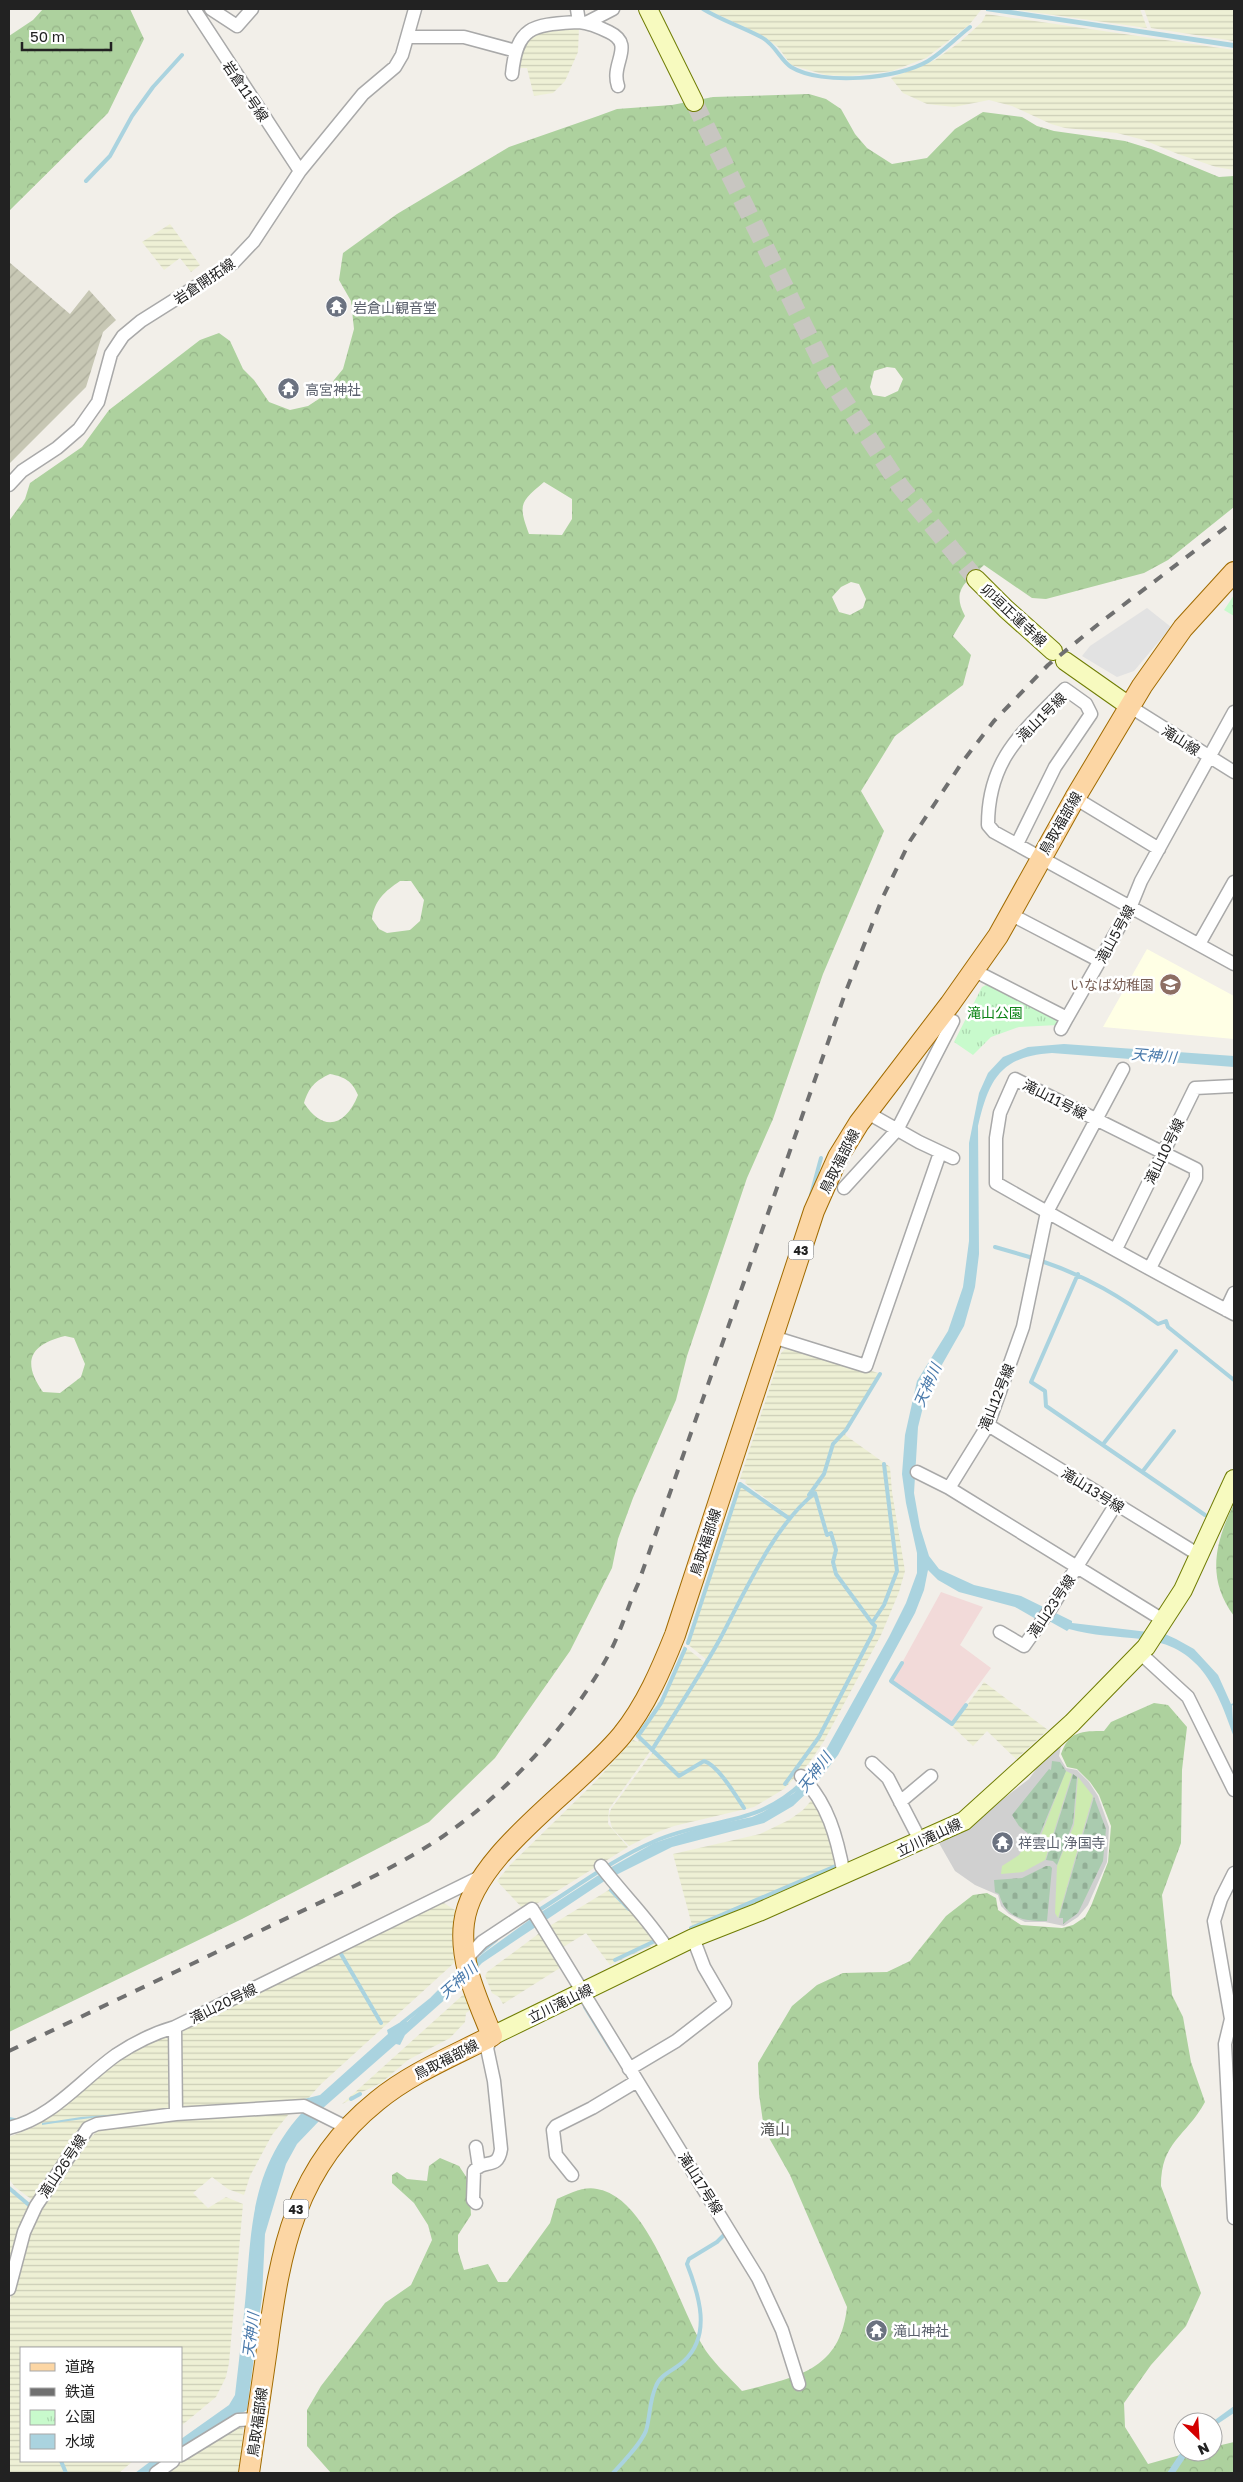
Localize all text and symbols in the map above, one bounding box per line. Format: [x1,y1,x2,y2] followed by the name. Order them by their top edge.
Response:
[22,20,111,52] scale bar
[30,27,65,45] text: 50 m
[219,57,273,125] street label: 岩倉11号線
[170,254,238,308] street label: 岩倉開拓線
[325,295,349,319] temple icon: 岩倉山観音堂
[353,299,437,316] place label: 岩倉山観音堂
[277,377,301,401] temple icon: 高宮神社
[305,381,361,398] place label: 高宮神社
[977,580,1051,650] street label: 卯垣正蓮寺線
[1013,689,1069,745] street label: 滝山1号線
[1159,721,1203,759] street label: 滝山線
[1035,788,1085,858] street label: 鳥取福部線
[1092,902,1138,966] street label: 滝山5号線
[1158,972,1182,996] school or university icon: いなば幼稚園
[1070,976,1154,993] place label: いなば幼稚園
[967,1004,1023,1021] park label: 滝山公園
[1131,1044,1179,1066] water label: 天神川
[1020,1076,1090,1122] street label: 滝山11号線
[1141,1115,1187,1187] street label: 滝山10号線
[816,1126,862,1196] street label: 鳥取福部線
[788,1240,814,1260] road number: 43
[910,1359,945,1409] water label: 天神川
[975,1361,1017,1433] street label: 滝山12号線
[1058,1464,1128,1516] street label: 滝山13号線
[686,1506,724,1578] street label: 鳥取福部線
[1024,1571,1078,1641] street label: 滝山23号線
[793,1747,836,1795] water label: 天神川
[894,1815,964,1859] street label: 立川滝山線
[990,1830,1014,1854] temple icon: 祥雲山 浄国寺
[1018,1834,1106,1851] place label: 祥雲山 浄国寺
[435,1957,482,2002] water label: 天神川
[187,1979,259,2027] street label: 滝山20号線
[525,1980,595,2026] street label: 立川滝山線
[411,2036,481,2082] street label: 鳥取福部線
[760,2120,790,2138] district label: 滝山
[35,2131,89,2201] street label: 滝山26号線
[675,2149,727,2217] street label: 滝山17号線
[284,2200,308,2218] road number: 43
[238,2310,262,2358] water label: 天神川
[865,2318,889,2342] temple icon: 滝山神社
[893,2322,949,2339] place label: 滝山神社
[20,2347,182,2462] legend
[65,2357,95,2375] text: 道路
[65,2382,95,2400] text: 鉄道
[244,2386,270,2458] street label: 鳥取福部線
[65,2407,95,2425] text: 公園
[1173,2412,1223,2462] north arrow
[65,2432,95,2450] text: 水域
[1195,2439,1212,2459] text: N

